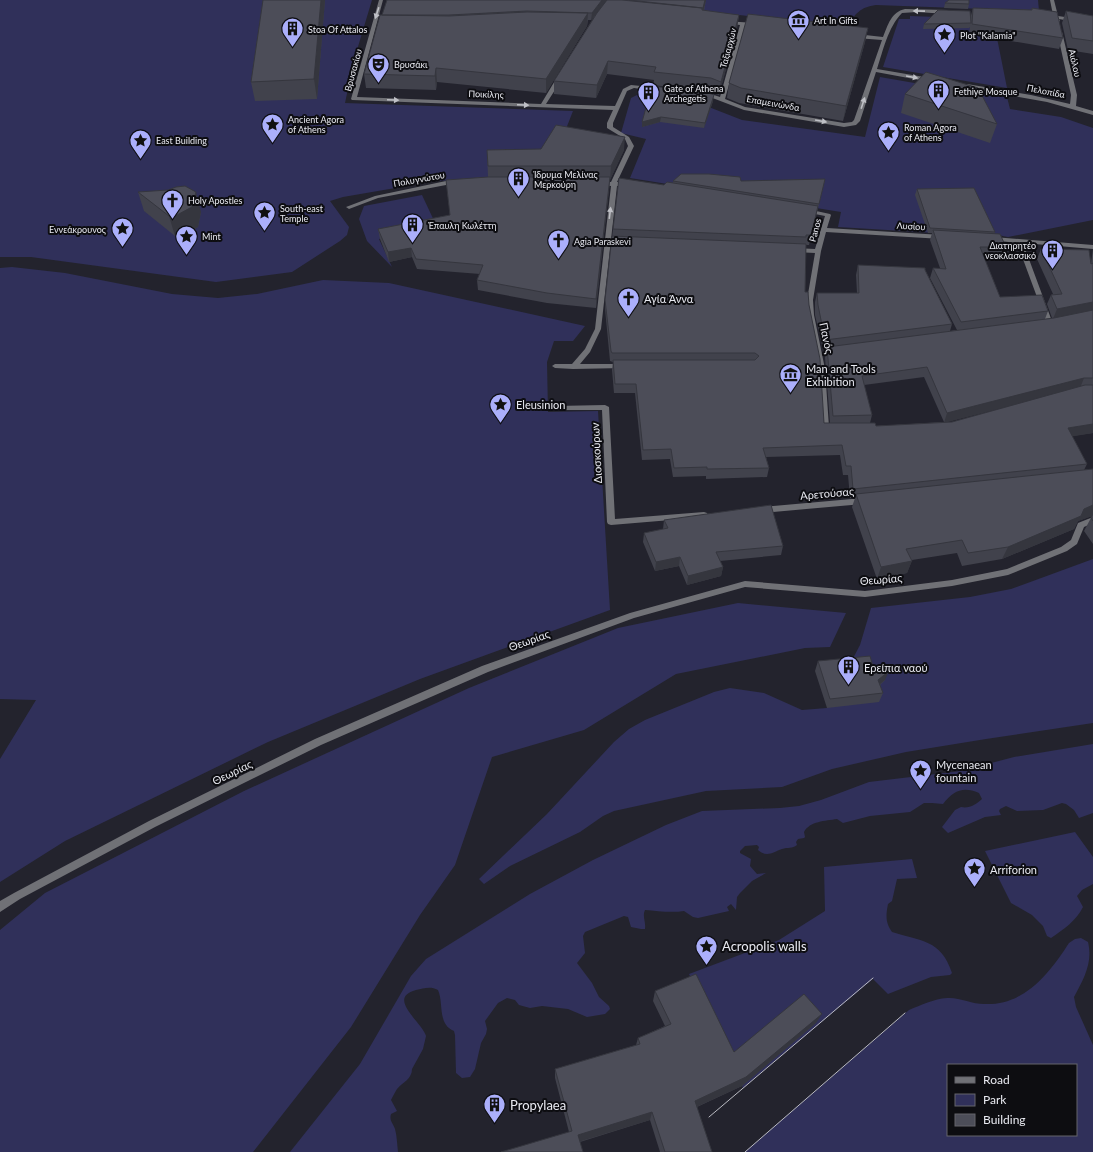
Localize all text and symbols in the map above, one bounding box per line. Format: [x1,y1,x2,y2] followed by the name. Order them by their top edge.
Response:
[374,7,380,19] one-way arrow
[786,7,812,40] museum icon: Art In Gifts
[912,8,925,14] one-way arrow
[814,15,858,26] place label: Art In Gifts
[279,16,305,49] building icon: Stoa Of Attalos
[931,22,957,55] place icon: Plot "Kalamia"
[308,24,368,35] place label: Stoa Of Attalos
[717,26,739,69] street label: Ταξιαρχών
[960,30,1016,41] place label: Plot "Kalamia"
[342,48,364,92] street label: Βρυσακίου
[1066,48,1084,78] street label: Αιόλου
[365,51,391,84] theatre icon: Βρυσάκι
[394,59,428,70] place label: Βρυσάκι
[906,74,919,80] one-way arrow
[925,78,951,111] building icon: Fethiye Mosque
[635,80,661,113] building icon: Gate of Athena Archegetis
[1026,82,1067,100] street label: Πελοπίδα
[664,83,724,104] place label: Gate of Athena Archegetis
[954,86,1018,97] place label: Fethiye Mosque
[468,88,505,100] street label: Ποικίλης
[746,93,801,113] street label: Επαμεινώνδα
[861,96,867,108] one-way arrow
[387,97,400,103] one-way arrow
[517,101,529,108] one-way arrow
[259,111,285,144] place icon: Ancient Agora of Athens
[288,114,344,135] place label: Ancient Agora of Athens
[815,118,828,124] one-way arrow
[875,119,901,152] place icon: Roman Agora of Athens
[904,122,957,143] place label: Roman Agora of Athens
[127,127,153,160] place icon: East Building
[156,135,207,146] place label: East Building
[505,166,531,199] building icon: Ίδρυμα Μελίνας Μερκούρη
[393,169,445,189] street label: Πολυγνώτου
[533,169,599,190] place label: Ίδρυμα Μελίνας Μερκούρη
[160,187,186,220] church icon: Holy Apostles
[188,195,243,206] place label: Holy Apostles
[252,200,278,233] place icon: South-east Temple
[280,203,324,224] place label: South-east Temple
[607,207,614,219] one-way arrow
[400,212,426,245] building icon: Έπαυλη Κωλέττη
[109,216,135,249] place icon: Εννεάκρουνος
[807,217,823,243] street label: Panos
[428,220,497,231] place label: Έπαυλη Κωλέττη
[896,220,926,232] street label: Λυσίου
[173,223,199,256] place icon: Mint
[49,224,107,235] place label: Εννεάκρουνος
[546,228,572,261] church icon: Agia Paraskevi
[202,231,221,242] place label: Mint
[574,236,631,247] place label: Agia Paraskevi
[1039,237,1065,270] building icon: Διατηρητέο νεοκλασσικό
[985,240,1036,261] place label: Διατηρητέο νεοκλασσικό
[616,285,642,318] church icon: Αγία Άννα
[644,292,694,305] place label: Αγία Άννα
[817,321,837,355] street label: Πανός
[778,361,804,394] museum icon: Man and Tools Exhibition
[806,362,876,388] place label: Man and Tools Exhibition
[487,391,513,424] place icon: Eleusinion
[516,398,565,411] place label: Eleusinion
[588,422,604,484] street label: Διοσκούρων
[800,484,854,502] street label: Αρετούσας
[859,571,903,587] street label: Θεωρίας
[507,627,551,653] street label: Θεωρίας
[835,654,861,687] building icon: Ερείπια ναού
[864,661,928,674] place label: Ερείπια ναού
[210,757,254,787] street label: Θεωρίας
[908,757,934,790] place icon: Mycenaean fountain
[936,758,992,784] place label: Mycenaean fountain
[961,856,987,889] place icon: Arriforion
[990,863,1037,876] place label: Arriforion
[693,933,719,966] place icon: Acropolis walls
[722,938,807,954] place label: Acropolis walls
[947,1064,1077,1136] legend
[983,1072,1010,1087] text: Road
[482,1092,508,1125] building icon: Propylaea
[983,1092,1007,1107] text: Park
[510,1097,566,1113] place label: Propylaea
[983,1112,1026,1127] text: Building

